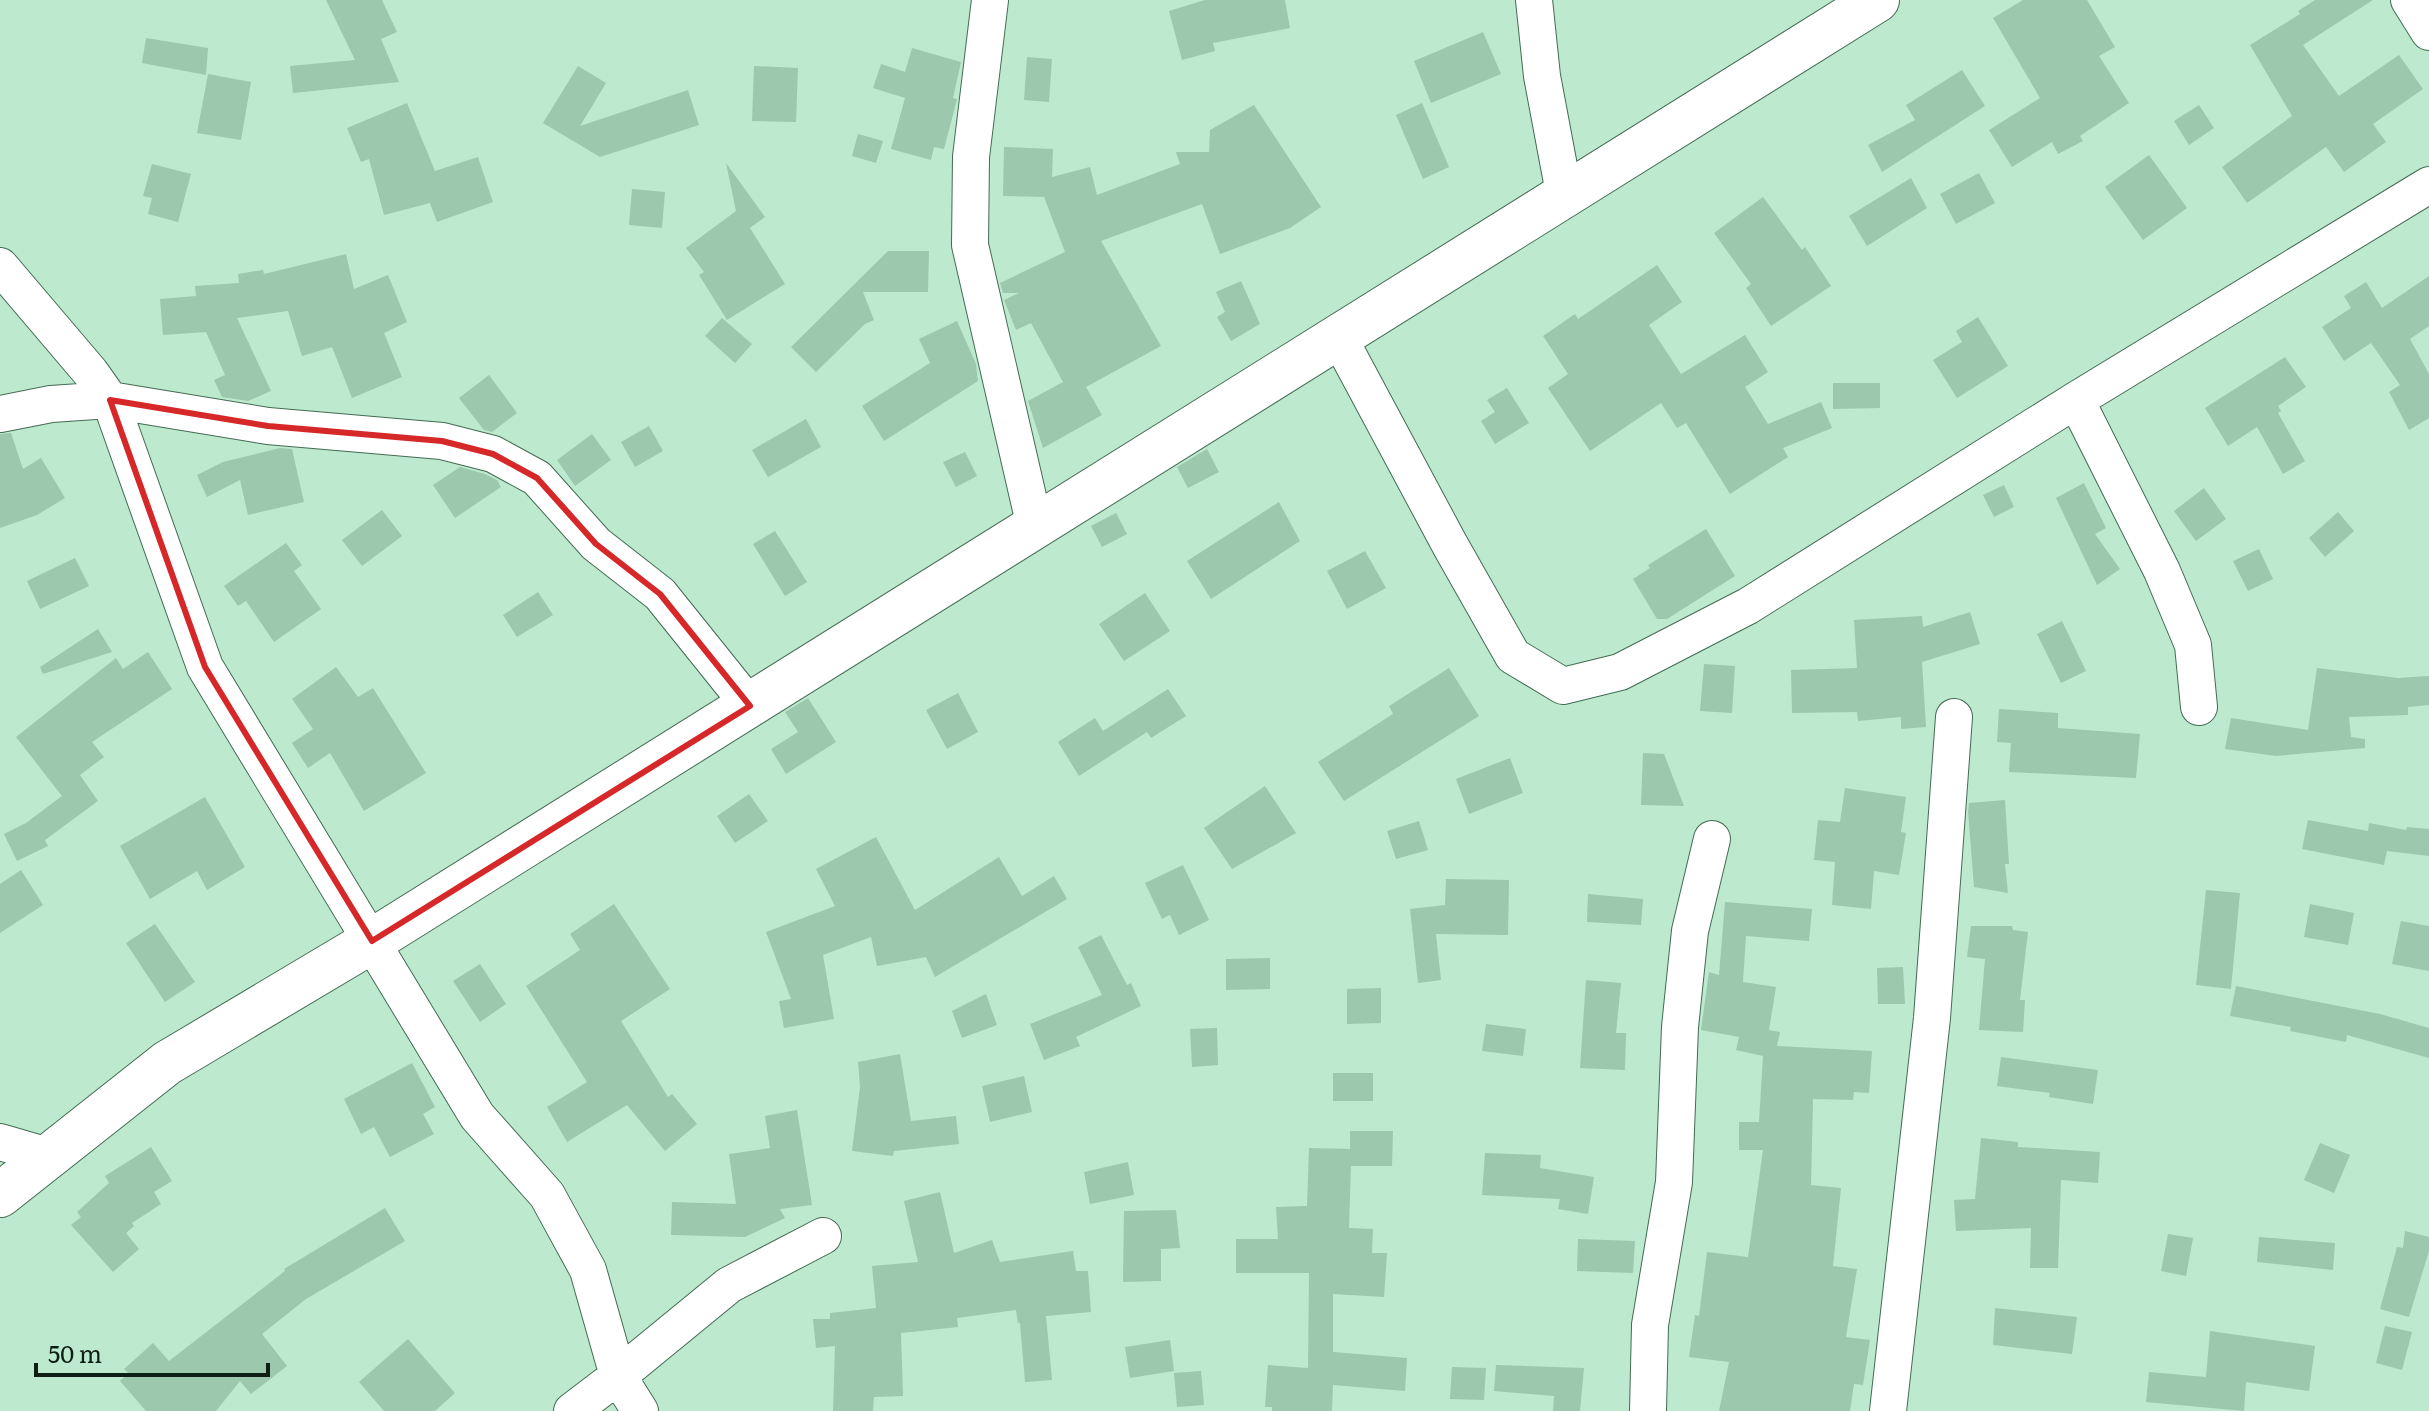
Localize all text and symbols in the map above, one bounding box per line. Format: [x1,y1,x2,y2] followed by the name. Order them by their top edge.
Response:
[36,1327,268,1377] scale bar
[48,1335,102,1370] text: 50 m

